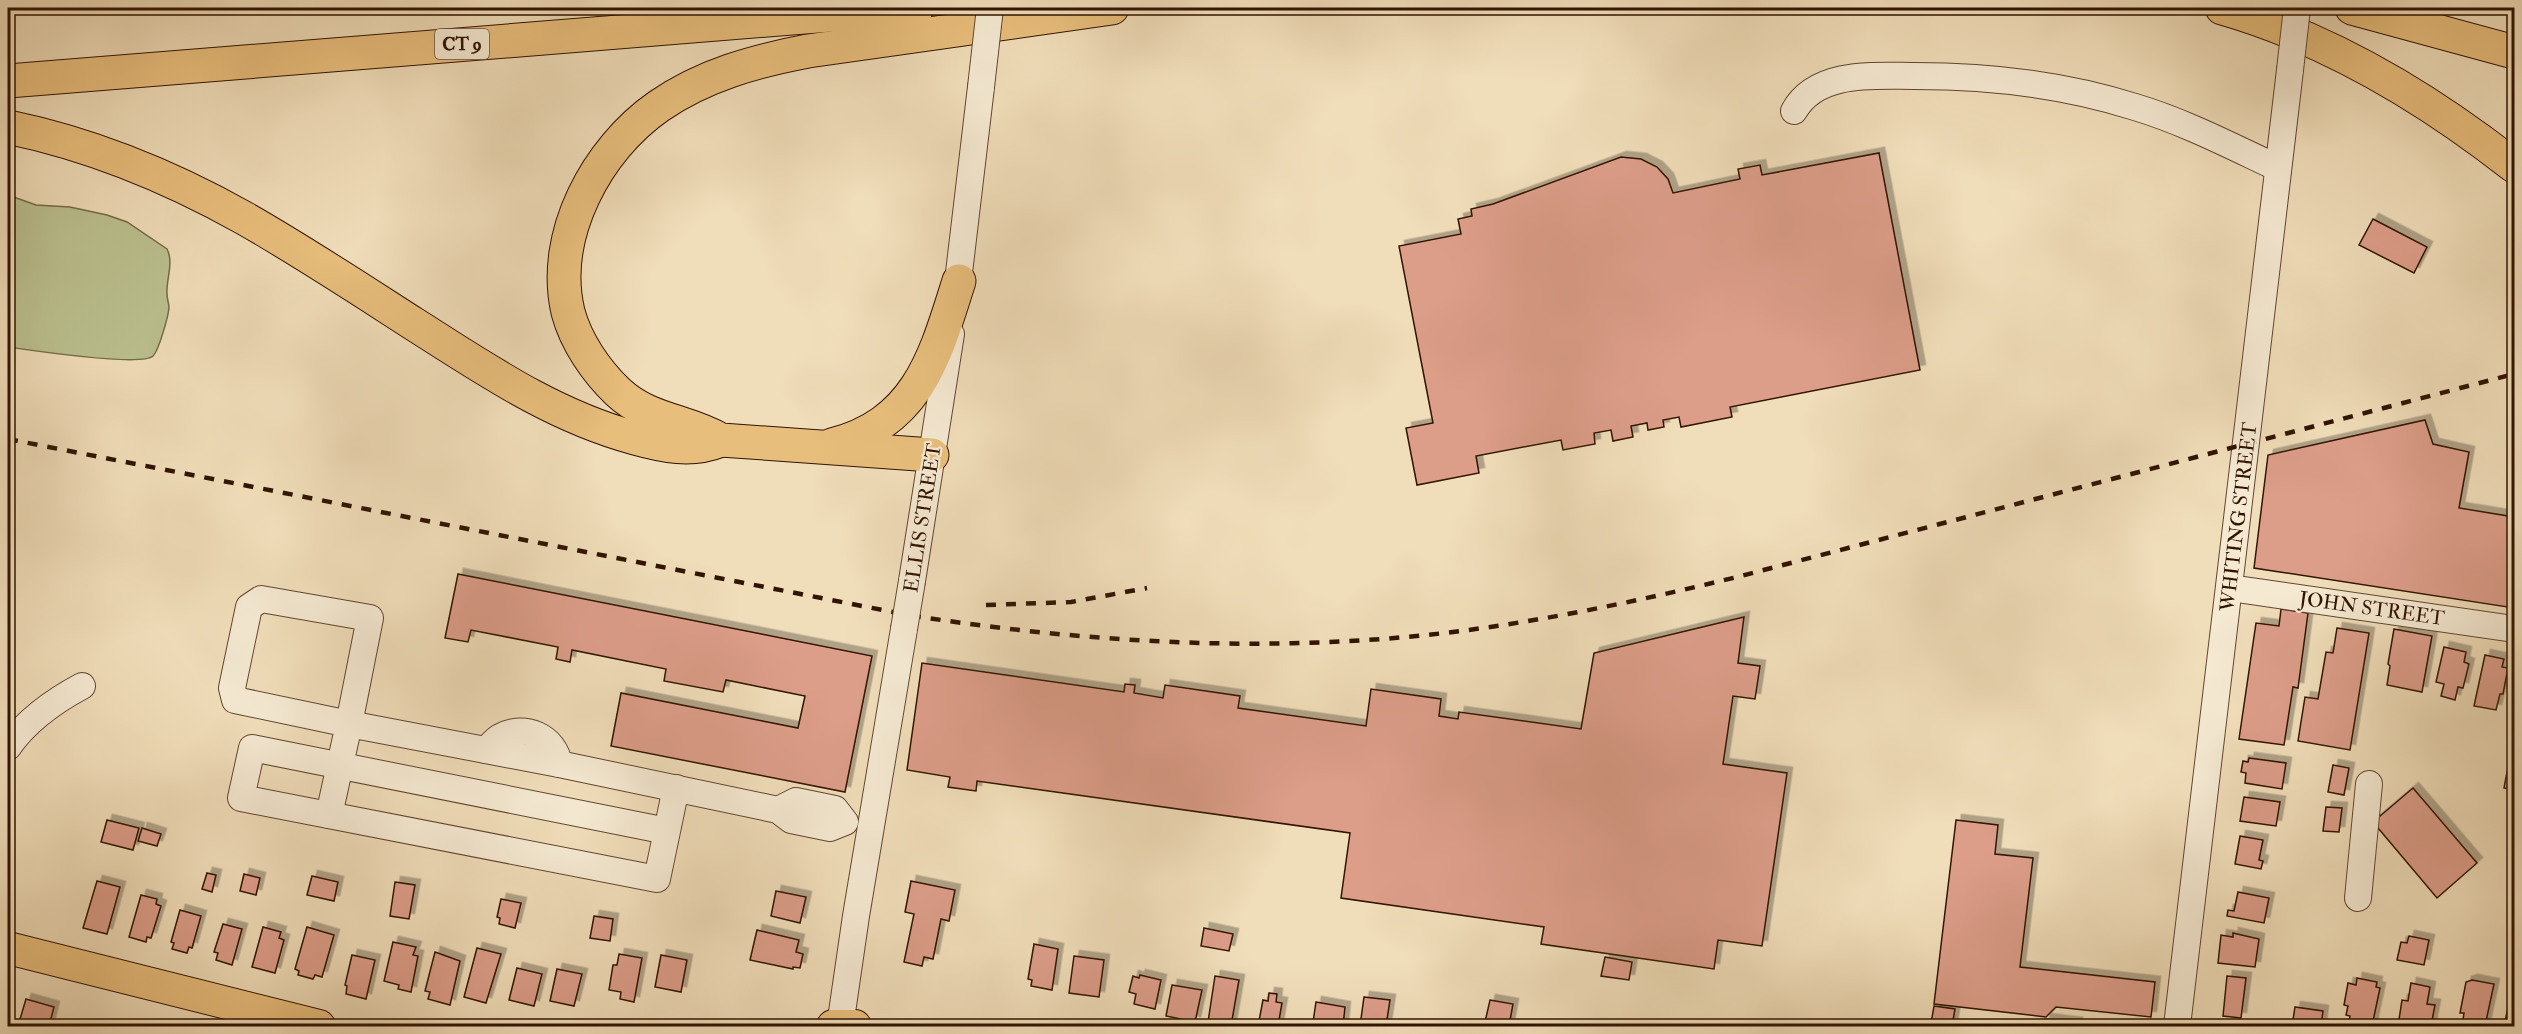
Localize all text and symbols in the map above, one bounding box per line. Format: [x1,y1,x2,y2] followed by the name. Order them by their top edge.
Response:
[435,29,489,59] road number: CT 9
[2214,421,2263,614] street label: WHITING STREET
[898,442,947,594] street label: ELLIS STREET
[2297,586,2446,631] street label: JOHN STREET

